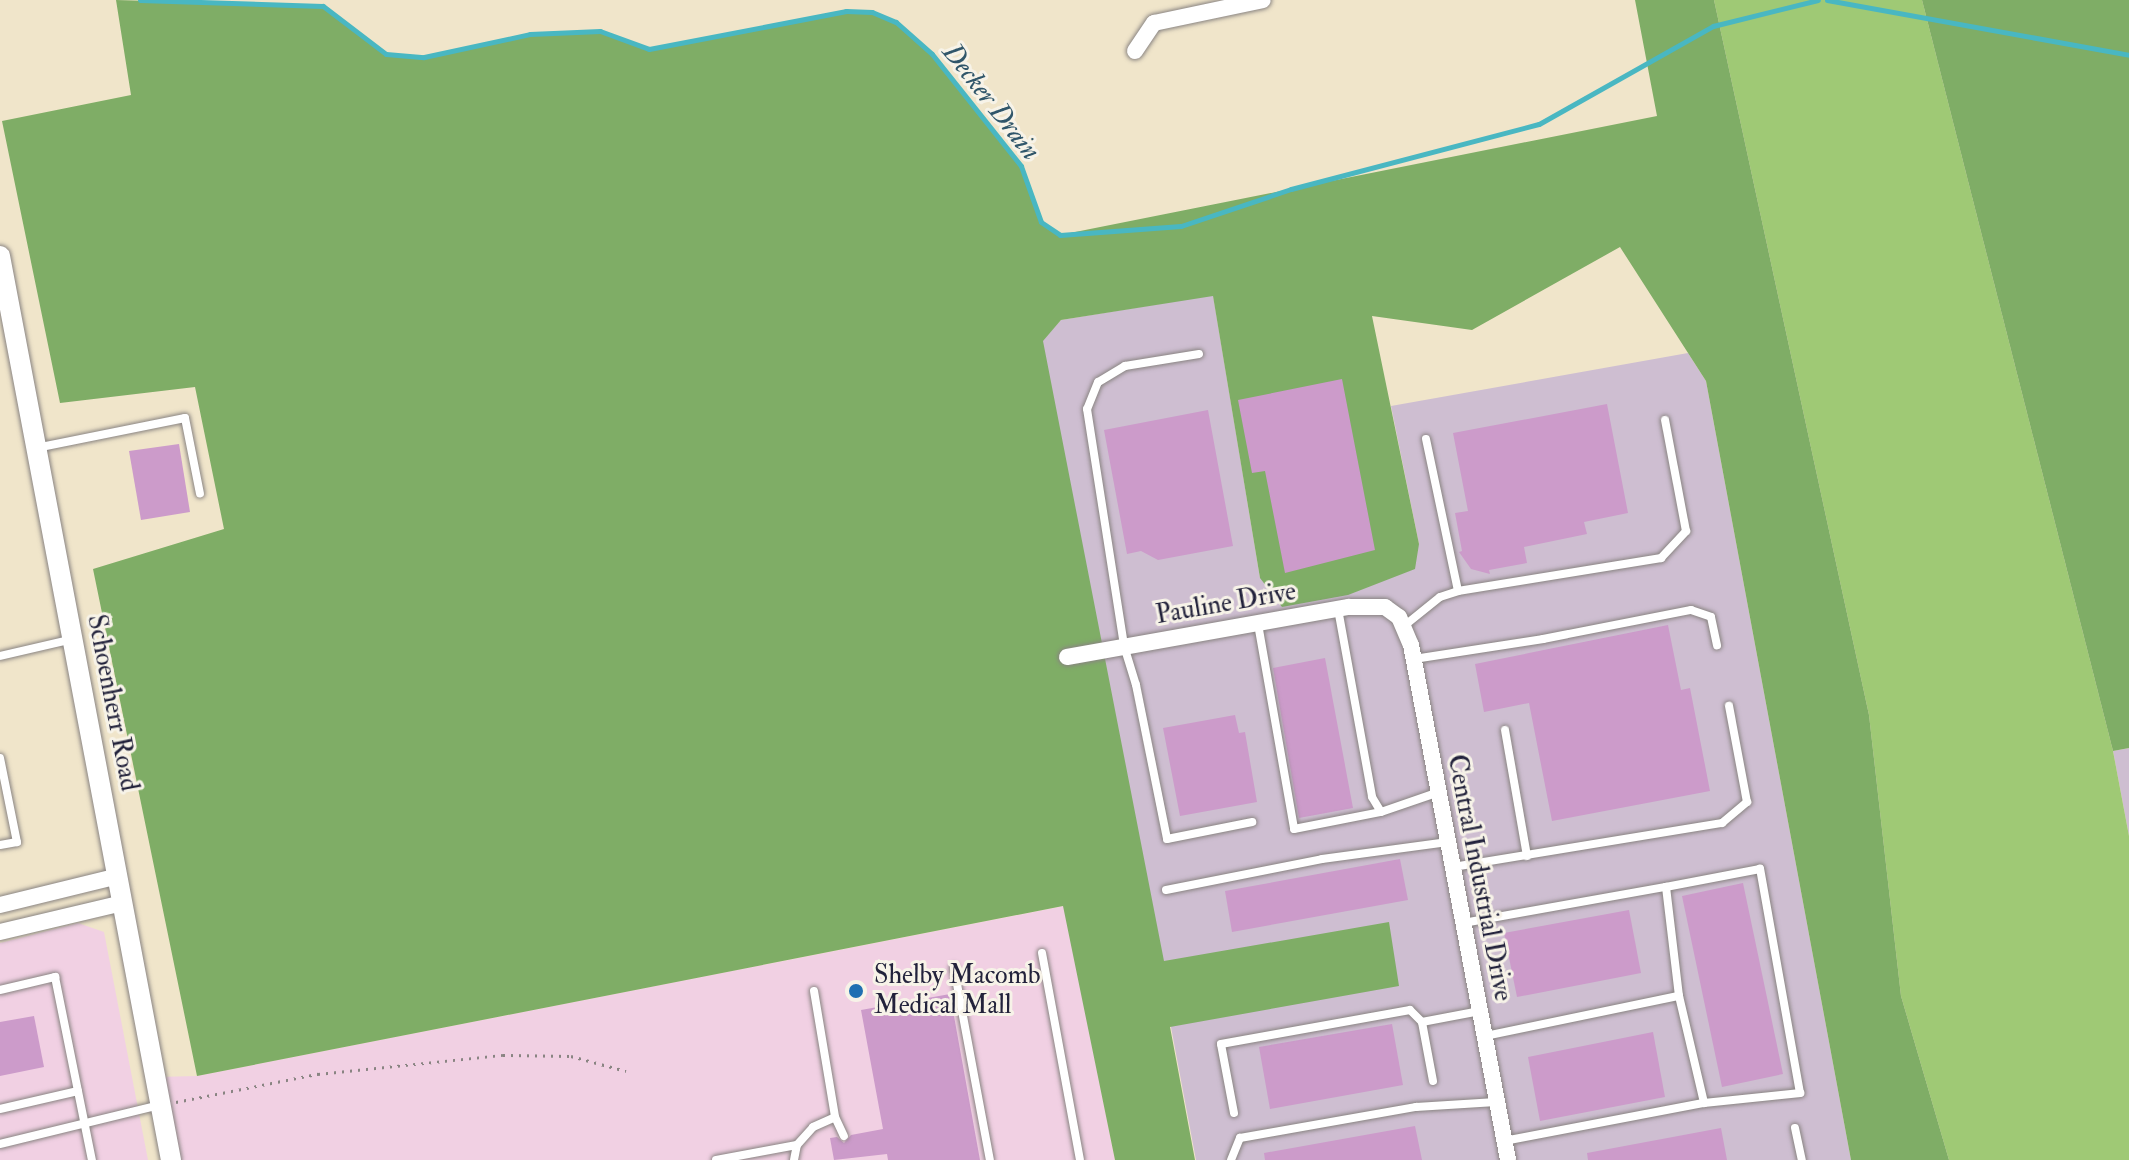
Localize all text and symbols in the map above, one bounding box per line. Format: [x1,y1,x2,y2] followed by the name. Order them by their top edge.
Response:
[935,37,1047,167] water label: Decker Drain
[1154,576,1298,632] street label: Pauline Drive
[80,612,144,794] street label: Schoenherr Road
[1440,752,1518,1004] street label: Central Industrial Drive
[874,960,1040,1022] place label: Shelby Macomb Medical Mall
[845,980,867,1002] marker: Shelby Macomb Medical Mall

